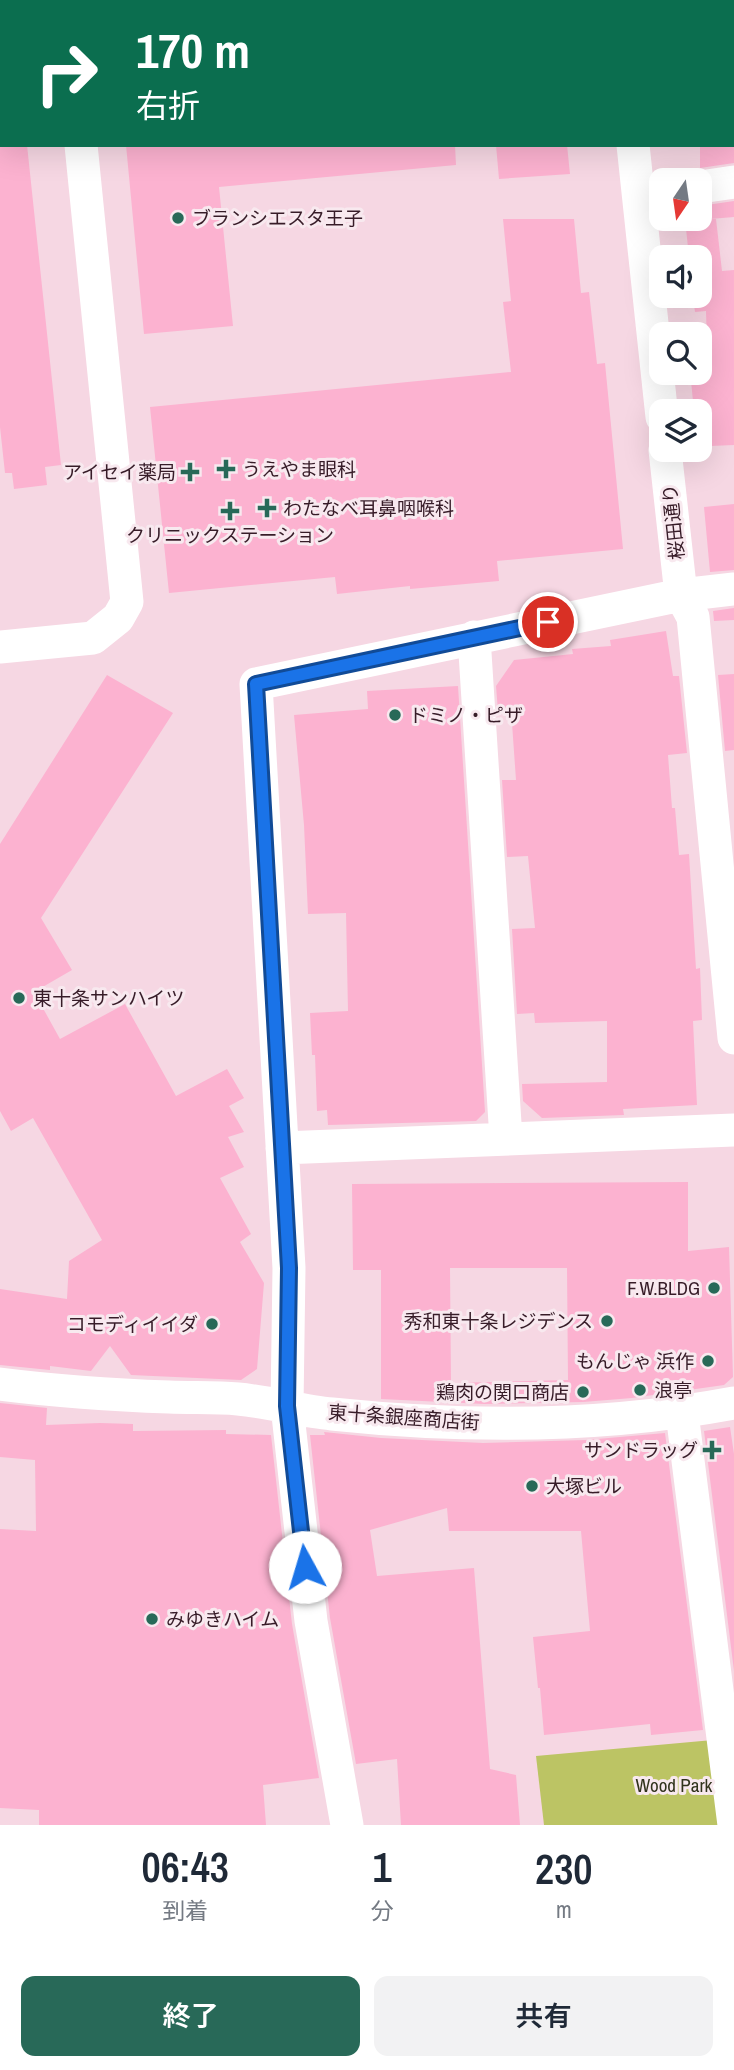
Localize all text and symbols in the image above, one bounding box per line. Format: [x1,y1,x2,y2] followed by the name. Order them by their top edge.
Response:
[136,17,250,83] text: 170 m
[21,28,112,119] icon: right
[136,84,200,127] text: 右折
[649,168,712,231] north arrow
[649,168,712,462] map controls
[192,205,363,231] place label: ブランシエスタ王子
[170,210,186,226] marker: ブランシエスタ王子
[649,245,712,308] button: sound
[649,322,712,385] button: search
[649,399,712,462] button: layers
[242,456,356,482] place label: うえやま眼科
[63,459,176,485] place label: アイセイ薬局
[216,459,236,479] marker: うえやま眼科
[182,464,198,480] marker: アイセイ薬局
[656,483,690,561] street label: 桜田通り
[283,495,454,521] place label: わたなべ耳鼻咽喉科
[257,498,277,518] marker: わたなべ耳鼻咽喉科
[220,501,240,521] marker: クリニックステーション
[126,522,334,548] place label: クリニックステーション
[518,592,578,652] pin
[529,603,567,641] icon: arrive
[409,702,523,728] place label: ドミノ・ピザ
[387,707,403,723] marker: ドミノ・ピザ
[33,985,185,1011] place label: 東十条サンハイツ
[11,990,27,1006] marker: 東十条サンハイツ
[627,1275,700,1301] place label: F.W.BLDG
[706,1280,722,1296] marker: F.W.BLDG
[403,1308,593,1334] place label: 秀和東十条レジデンス
[67,1311,198,1337] place label: コモディイイダ
[599,1313,615,1329] marker: 秀和東十条レジデンス
[204,1316,220,1332] marker: コモディイイダ
[576,1348,694,1374] place label: もんじゃ 浜作
[700,1353,716,1369] marker: もんじゃ 浜作
[654,1377,692,1403] place label: 浪亭
[436,1379,569,1405] place label: 鶏肉の関口商店
[632,1382,648,1398] marker: 浪亭
[575,1384,591,1400] marker: 鶏肉の関口商店
[327,1399,481,1435] street label: 東十条銀座商店街
[584,1437,698,1463] place label: サンドラッグ
[704,1442,720,1458] marker: サンドラッグ
[546,1473,622,1499] place label: 大塚ビル
[524,1478,540,1494] marker: 大塚ビル
[268,1530,342,1604] position arrow
[166,1606,279,1632] place label: みゆきハイム
[144,1611,160,1627] marker: みゆきハイム
[636,1772,713,1798] park label: Wood Park
[142,1839,229,1895] text: 06:43
[372,1839,392,1895] text: 1
[535,1841,592,1897] text: 230
[556,1894,572,1925] text: m
[162,1895,208,1926] text: 到着
[370,1895,393,1926] text: 分
[21,1976,360,2056] button: 終了
[374,1976,713,2056] button: 共有

